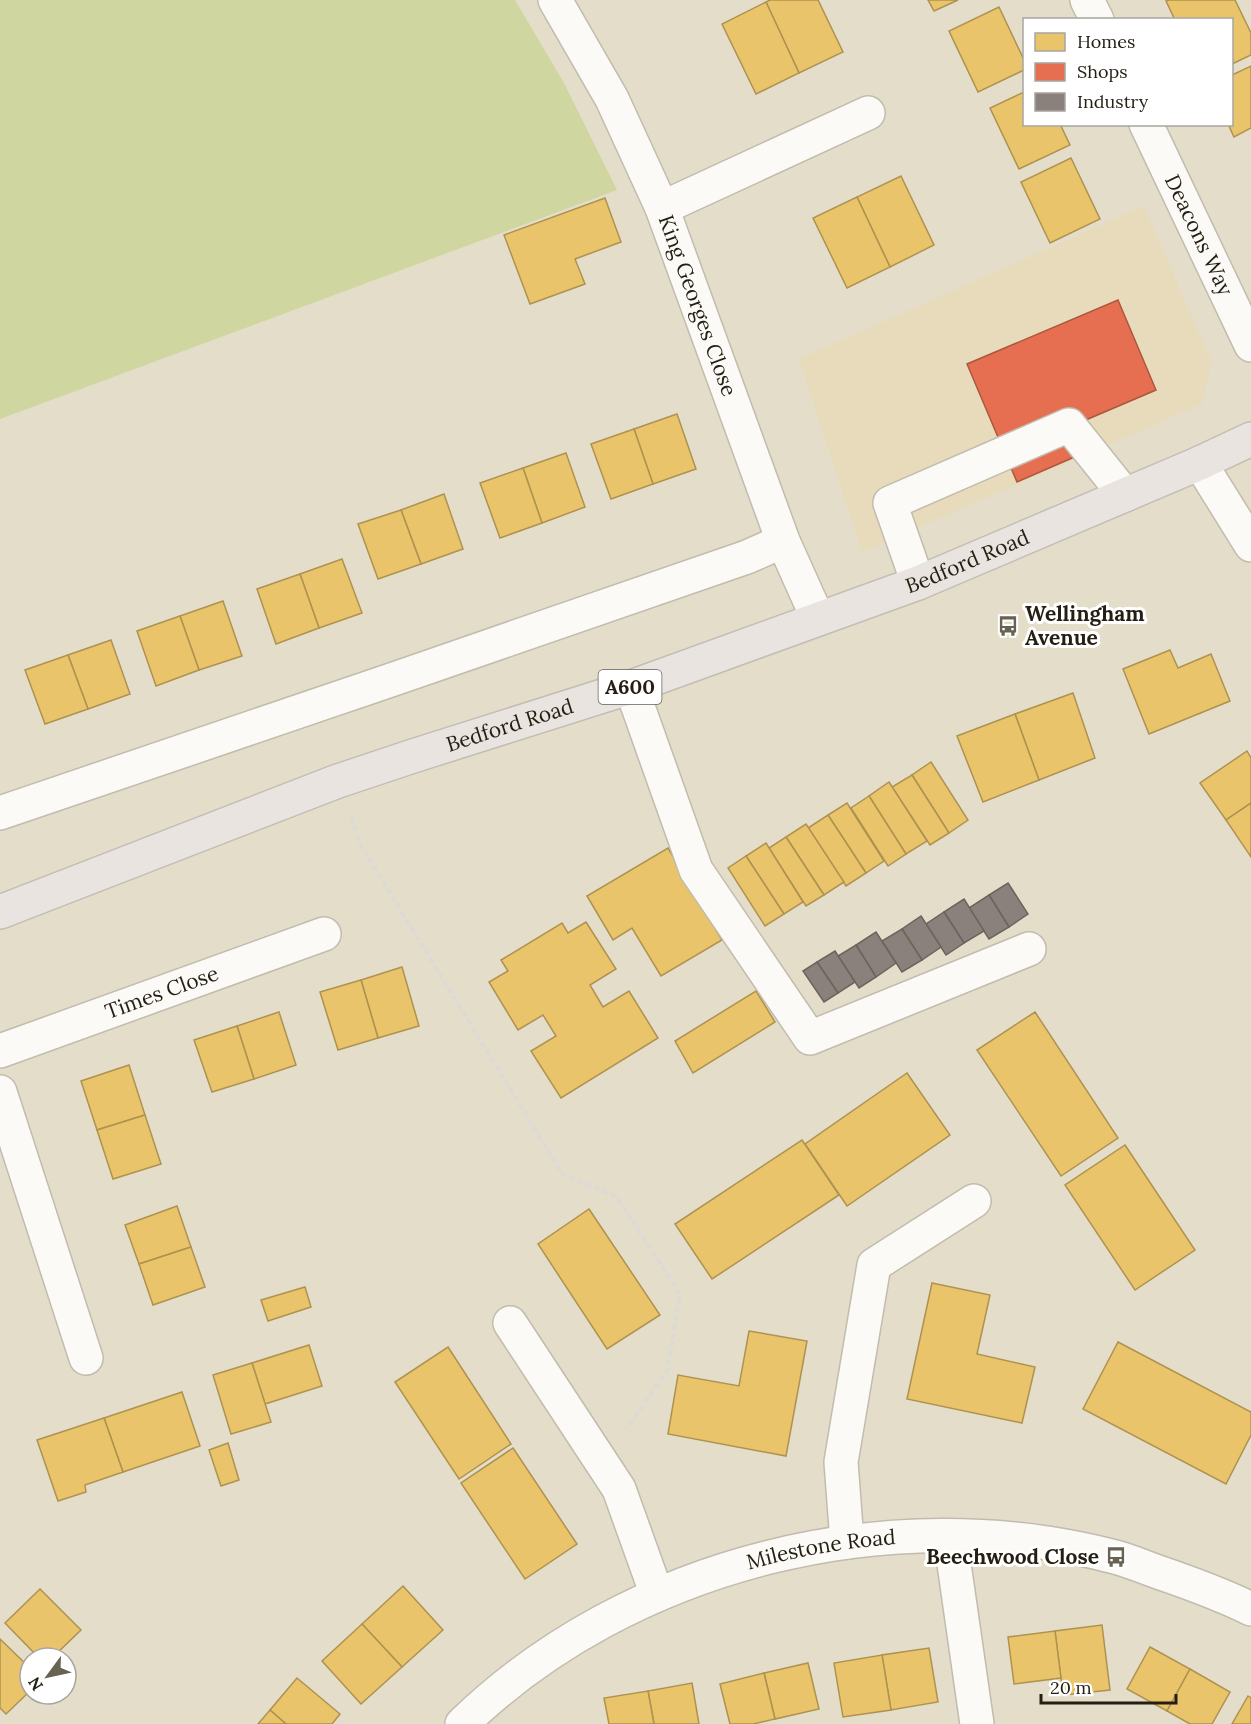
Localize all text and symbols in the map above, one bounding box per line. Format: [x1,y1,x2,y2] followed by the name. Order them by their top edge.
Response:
[1023,18,1233,126] legend
[1077,30,1135,53] text: Homes
[1077,60,1128,83] text: Shops
[1077,90,1149,113] text: Industry
[1159,170,1240,300] street label: Deacons Way
[653,211,743,400] street label: King Georges Close
[902,523,1033,599] street label: Bedford Road
[1025,600,1145,651] place label: Wellingham Avenue
[996,614,1020,638] bus stop icon: Wellingham Avenue
[598,670,662,704] road number: A600
[443,692,577,758] street label: Bedford Road
[101,959,222,1025] street label: Times Close
[743,1523,896,1576] street label: Milestone Road
[926,1543,1099,1570] place label: Beechwood Close
[1104,1545,1128,1569] bus stop icon: Beechwood Close
[18,1646,78,1706] north arrow
[1041,1667,1176,1705] scale bar
[24,1674,47,1695] text: N
[1050,1676,1092,1699] text: 20 m

